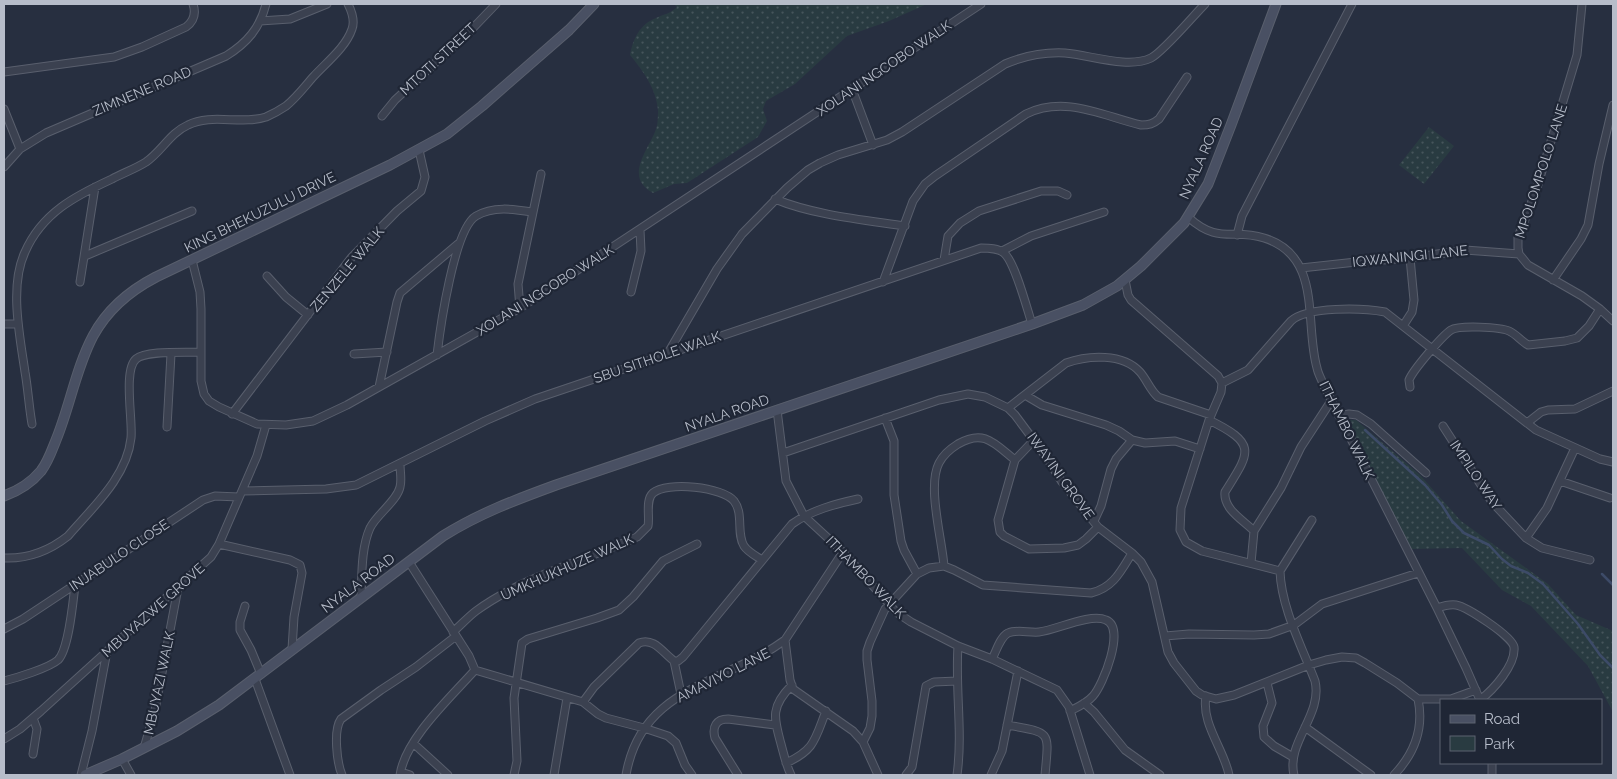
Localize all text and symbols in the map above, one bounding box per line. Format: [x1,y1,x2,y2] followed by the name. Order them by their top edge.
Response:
[814,17,954,119] street label: XOLANI NGCOBO WALK
[397,19,480,98] street label: MTOTI STREET
[90,63,194,119] street label: ZIMNENE ROAD
[1512,102,1570,240] street label: MPOLOMPOLO LANE
[1176,115,1226,201] street label: NYALA ROAD
[182,168,338,256] street label: KING BHEKUZULU DRIVE
[307,223,387,315] street label: ZENZELE WALK
[474,241,616,339] street label: XOLANI NGCOBO WALK
[1351,242,1469,270] street label: IQWANINGI LANE
[591,328,723,386] street label: SBU SITHOLE WALK
[1316,378,1378,482] street label: ITHAMBO WALK
[683,391,771,435] street label: NYALA ROAD
[1024,429,1098,523] street label: IWAYINI GROVE
[1447,437,1505,513] street label: IMPILO WAY
[66,516,172,594] street label: INJABULO CLOSE
[498,531,636,603] street label: UMKHUKHUZE WALK
[823,533,909,621] street label: ITHAMBO WALK
[318,550,398,616] street label: NYALA ROAD
[98,560,208,660] street label: MBUYAZWE GROVE
[140,630,178,736] street label: MBUYAZI WALK
[674,645,772,705] street label: AMAVIYO LANE
[1440,699,1602,764] legend
[1484,710,1520,728] text: Road
[1484,735,1515,753] text: Park

